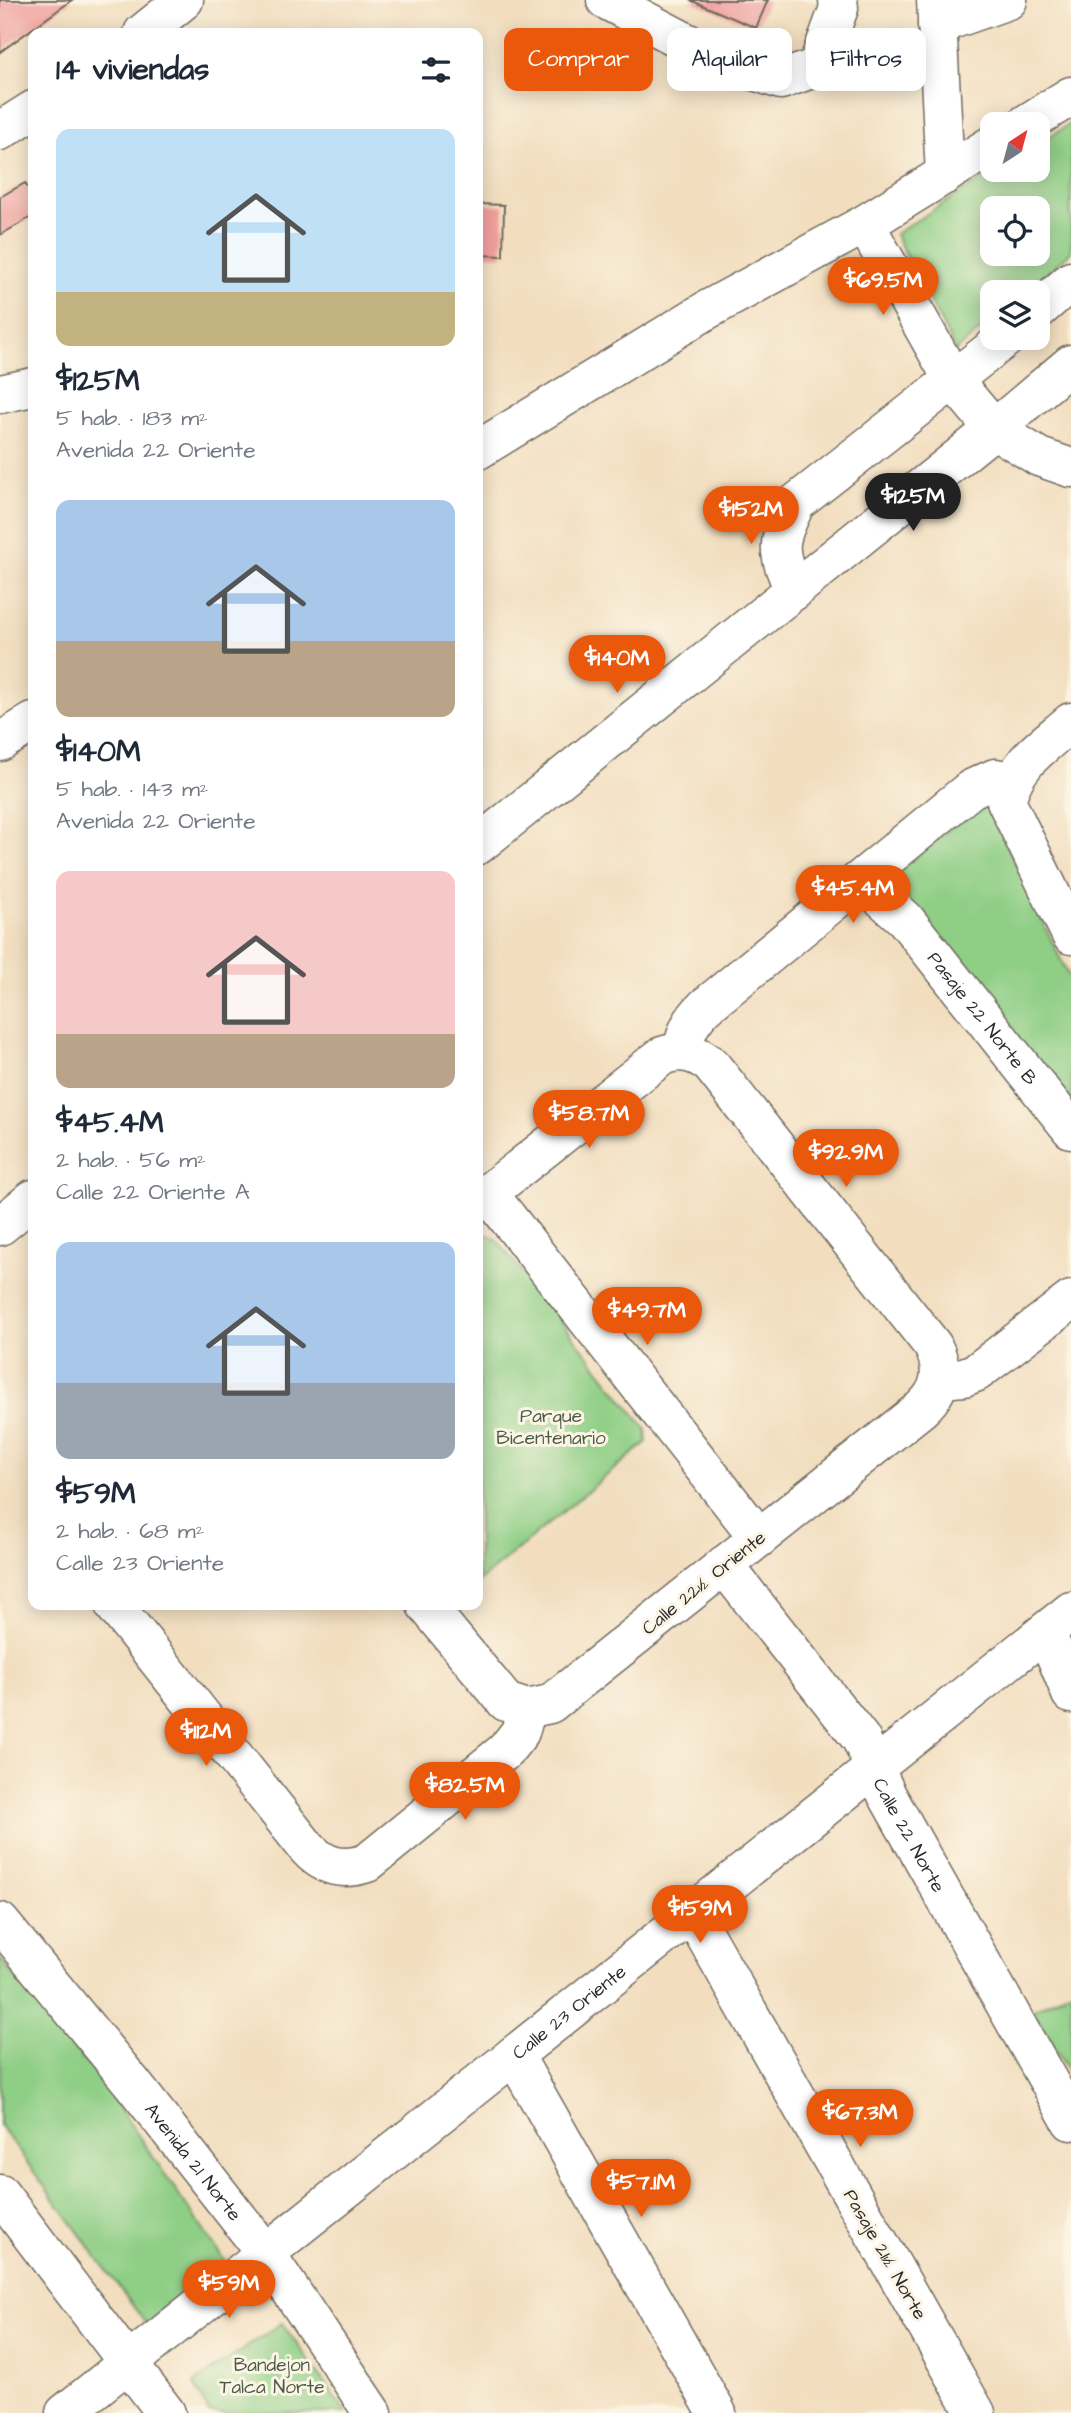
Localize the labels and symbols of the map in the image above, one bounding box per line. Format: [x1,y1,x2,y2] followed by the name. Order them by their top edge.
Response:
[980,112,1050,182] north arrow
[826,258,940,317] pin: $69.5M
[864,474,962,533] pin: $125M
[702,486,800,546] pin: $152M
[568,636,666,695] pin: $140M
[796,866,910,925] pin: $45.4M
[921,946,1044,1092] street label: Pasaje 22 Norte B
[532,1090,646,1150] pin: $58.7M
[789,1130,903,1189] pin: $92.9M
[590,1288,704,1347] pin: $49.7M
[496,1403,606,1452] park label: Parque Bicentenario
[636,1525,772,1642] street label: Calle 22½ Oriente
[157,1708,255,1768] pin: $112M
[408,1762,522,1822] pin: $82.5M
[866,1774,951,1898] street label: Calle 22 Norte
[651,1885,749,1945] pin: $159M
[507,1959,632,2067] street label: Calle 23 Oriente
[803,2090,917,2149] pin: $67.3M
[138,2097,248,2227] street label: Avenida 21 Norte
[584,2160,698,2219] pin: $57.1M
[836,2185,933,2325] street label: Pasaje 21½ Norte
[188,2260,270,2320] pin: $59M
[220,2352,324,2401] park label: Bandejon Talca Norte

